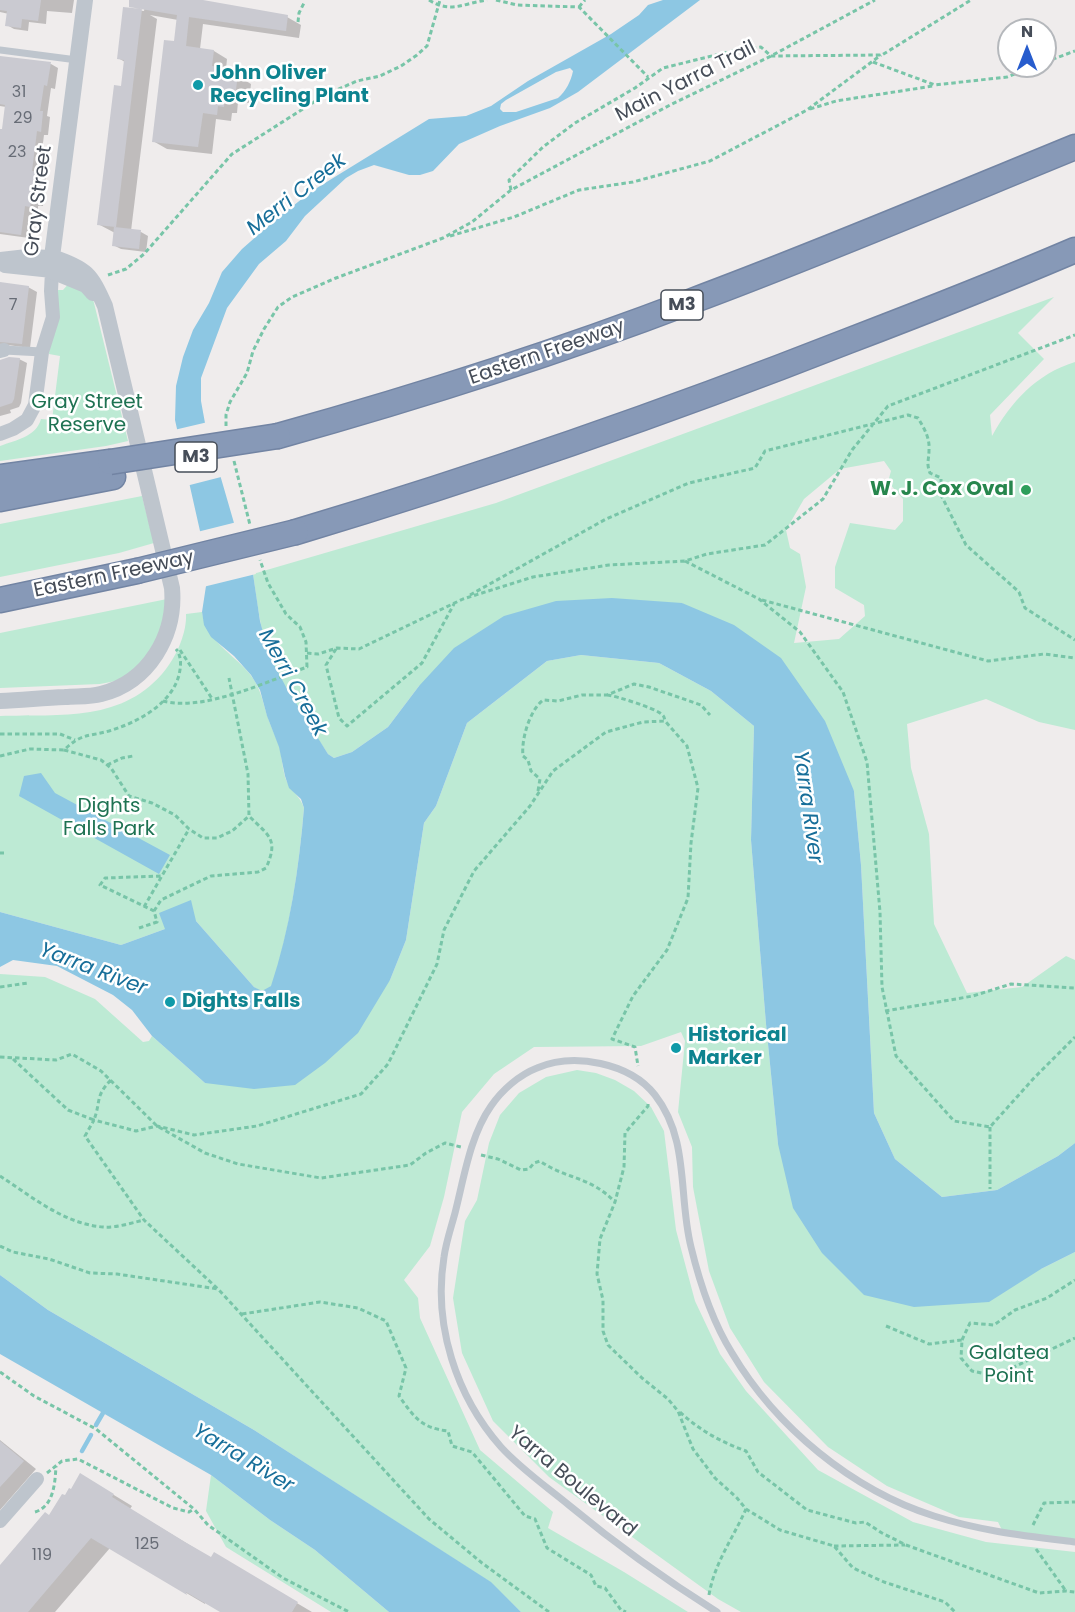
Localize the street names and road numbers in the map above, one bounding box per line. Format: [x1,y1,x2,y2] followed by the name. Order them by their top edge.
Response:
[612,36,760,128] street label: Main Yarra Trail
[20,144,58,258] street label: Gray Street
[661,290,703,320] road number: M3
[466,315,628,391] street label: Eastern Freeway
[175,442,217,472] road number: M3
[32,546,196,604] street label: Eastern Freeway
[503,1421,641,1543] street label: Yarra Boulevard

